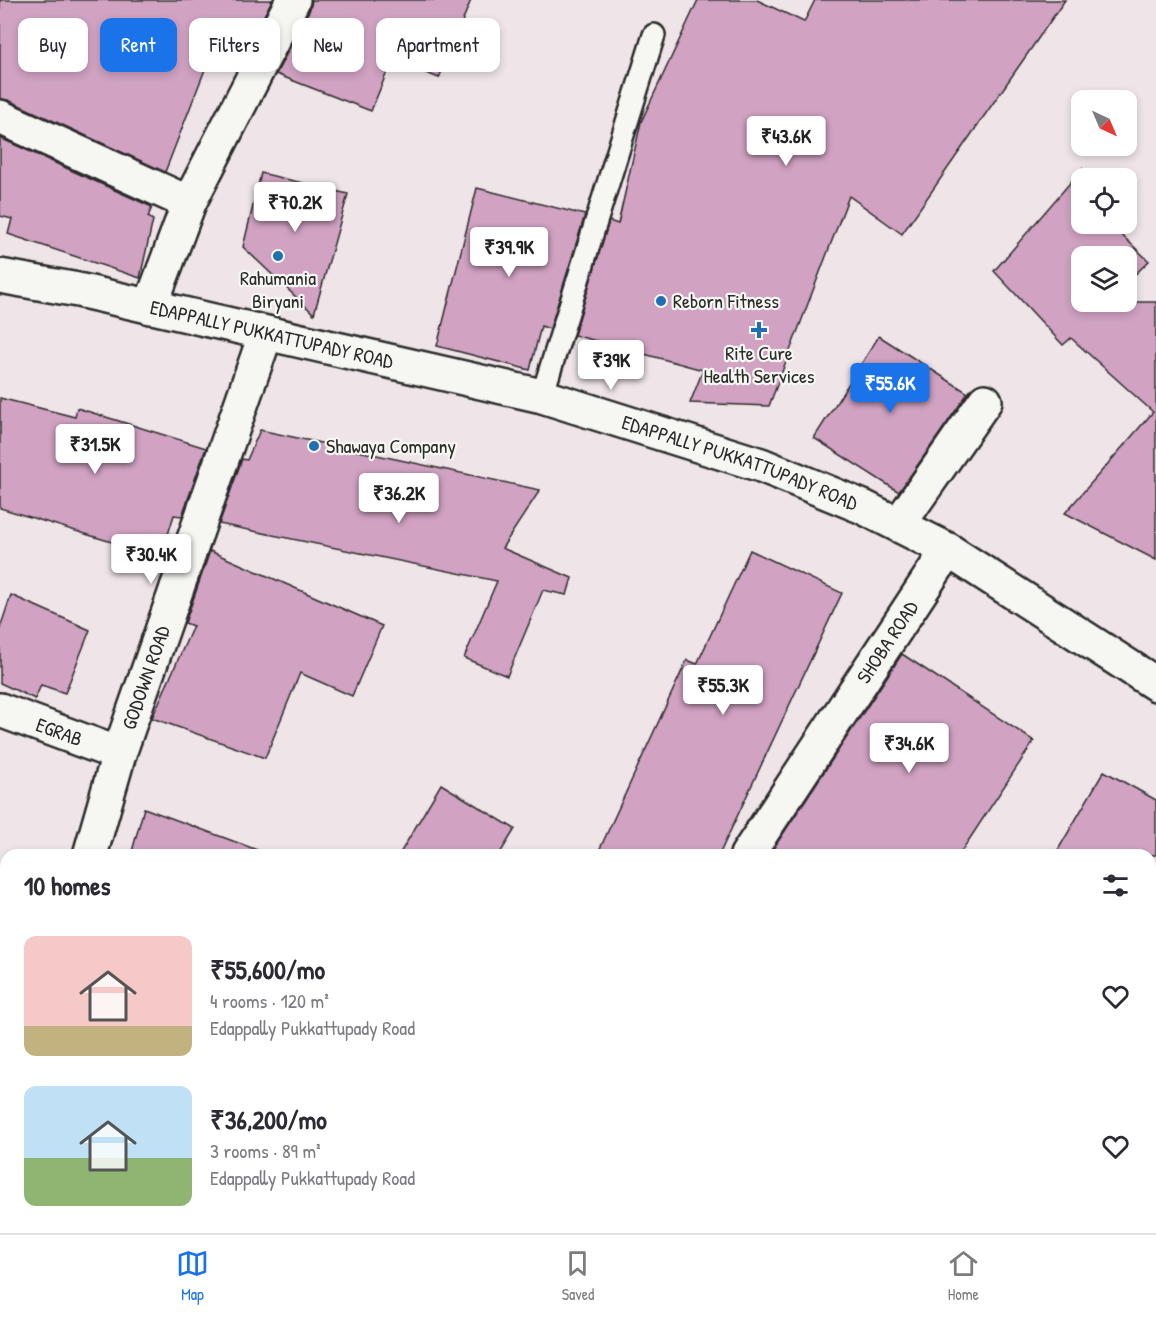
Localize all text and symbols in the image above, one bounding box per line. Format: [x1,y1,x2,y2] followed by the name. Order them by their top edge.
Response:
[18,18,88,72] chip: Buy
[100,18,177,72] chip: Rent
[189,18,280,72] chip: Filters
[292,18,364,72] chip: New
[376,18,500,72] chip: Apartment
[1071,90,1137,156] north arrow
[1071,90,1137,312] map controls
[737,116,835,167] pin: ₹43.6K
[761,122,811,149] text: ₹43.6K
[1071,168,1137,234] button: locate
[246,182,344,233] pin: ₹70.2K
[268,188,322,215] text: ₹70.2K
[460,227,558,278] pin: ₹39.9K
[484,233,534,260] text: ₹39.9K
[1071,246,1137,312] button: layers
[271,249,285,263] marker: Rahumania Biryani
[240,264,316,314] place label: Rahumania Biryani
[673,287,779,314] place label: Reborn Fitness
[148,293,396,375] street label: EDAPPALLY PUKKATTUPADY ROAD
[654,294,668,308] marker: Reborn Fitness
[750,321,768,339] marker: Rite Cure Health Services
[703,339,815,389] place label: Rite Cure Health Services
[575,340,647,391] pin: ₹39K
[592,346,630,373] text: ₹39K
[841,363,939,414] pin: ₹55.6K
[864,369,916,396] text: ₹55.6K
[619,408,862,517] street label: EDAPPALLY PUKKATTUPADY ROAD
[46,424,144,475] pin: ₹31.5K
[70,430,120,457] text: ₹31.5K
[326,432,456,459] place label: Shawaya Company
[307,439,321,453] marker: Shawaya Company
[350,473,448,524] pin: ₹36.2K
[373,479,425,506] text: ₹36.2K
[102,534,200,585] pin: ₹30.4K
[125,540,177,567] text: ₹30.4K
[850,595,924,688] street label: SHOBA ROAD
[115,621,176,733] street label: GODOWN ROAD
[674,665,772,716] pin: ₹55.3K
[697,671,749,698] text: ₹55.3K
[32,710,86,752] street label: EGRAB
[860,723,958,774] pin: ₹34.6K
[884,729,934,756] text: ₹34.6K
[24,868,111,903] text: 10 homes
[1099,869,1132,902] icon: filters
[210,952,325,987] text: ₹55,600/mo
[72,960,144,1032] icon: home
[1099,980,1132,1013] icon: heart
[210,987,329,1014] text: 4 rooms · 120 m²
[210,1014,415,1041] text: Edappally Pukkattupady Road
[210,1102,327,1137] text: ₹36,200/mo
[72,1110,144,1182] icon: home
[1099,1130,1132,1163] icon: heart
[210,1137,321,1164] text: 3 rooms · 89 m²
[210,1164,415,1191] text: Edappally Pukkattupady Road
[176,1247,209,1305] tab: Map
[561,1247,594,1305] tab: Saved
[947,1247,980,1305] tab: Home

